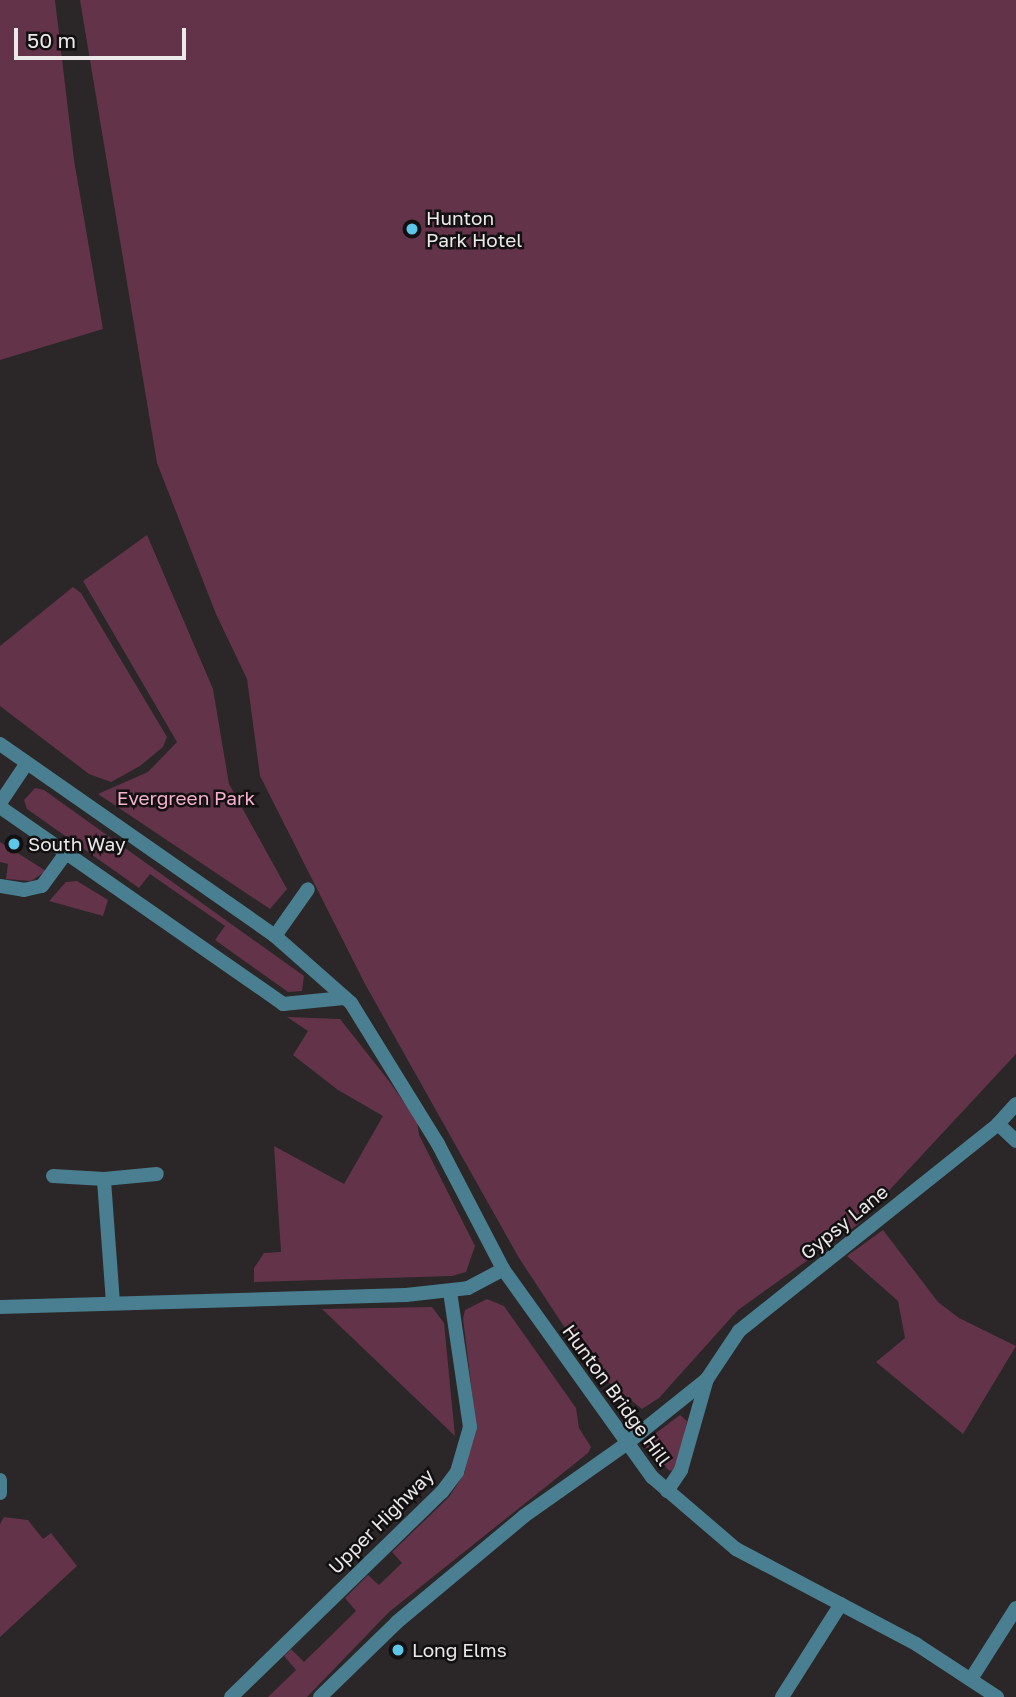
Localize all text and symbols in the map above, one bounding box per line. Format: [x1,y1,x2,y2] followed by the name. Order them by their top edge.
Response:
[18,14,189,58] scale bar
[27,27,76,53] text: 50 m
[426,207,522,251] place label: Hunton Park Hotel
[404,221,420,237] marker: Hunton Park Hotel
[117,787,255,809] park label: Evergreen Park
[28,833,126,855] place label: South Way
[6,836,22,852] marker: South Way
[796,1180,892,1264] street label: Gypsy Lane
[558,1320,676,1470] street label: Hunton Bridge Hill
[324,1464,438,1578] street label: Upper Highway
[412,1639,507,1661] place label: Long Elms
[390,1642,406,1658] marker: Long Elms

